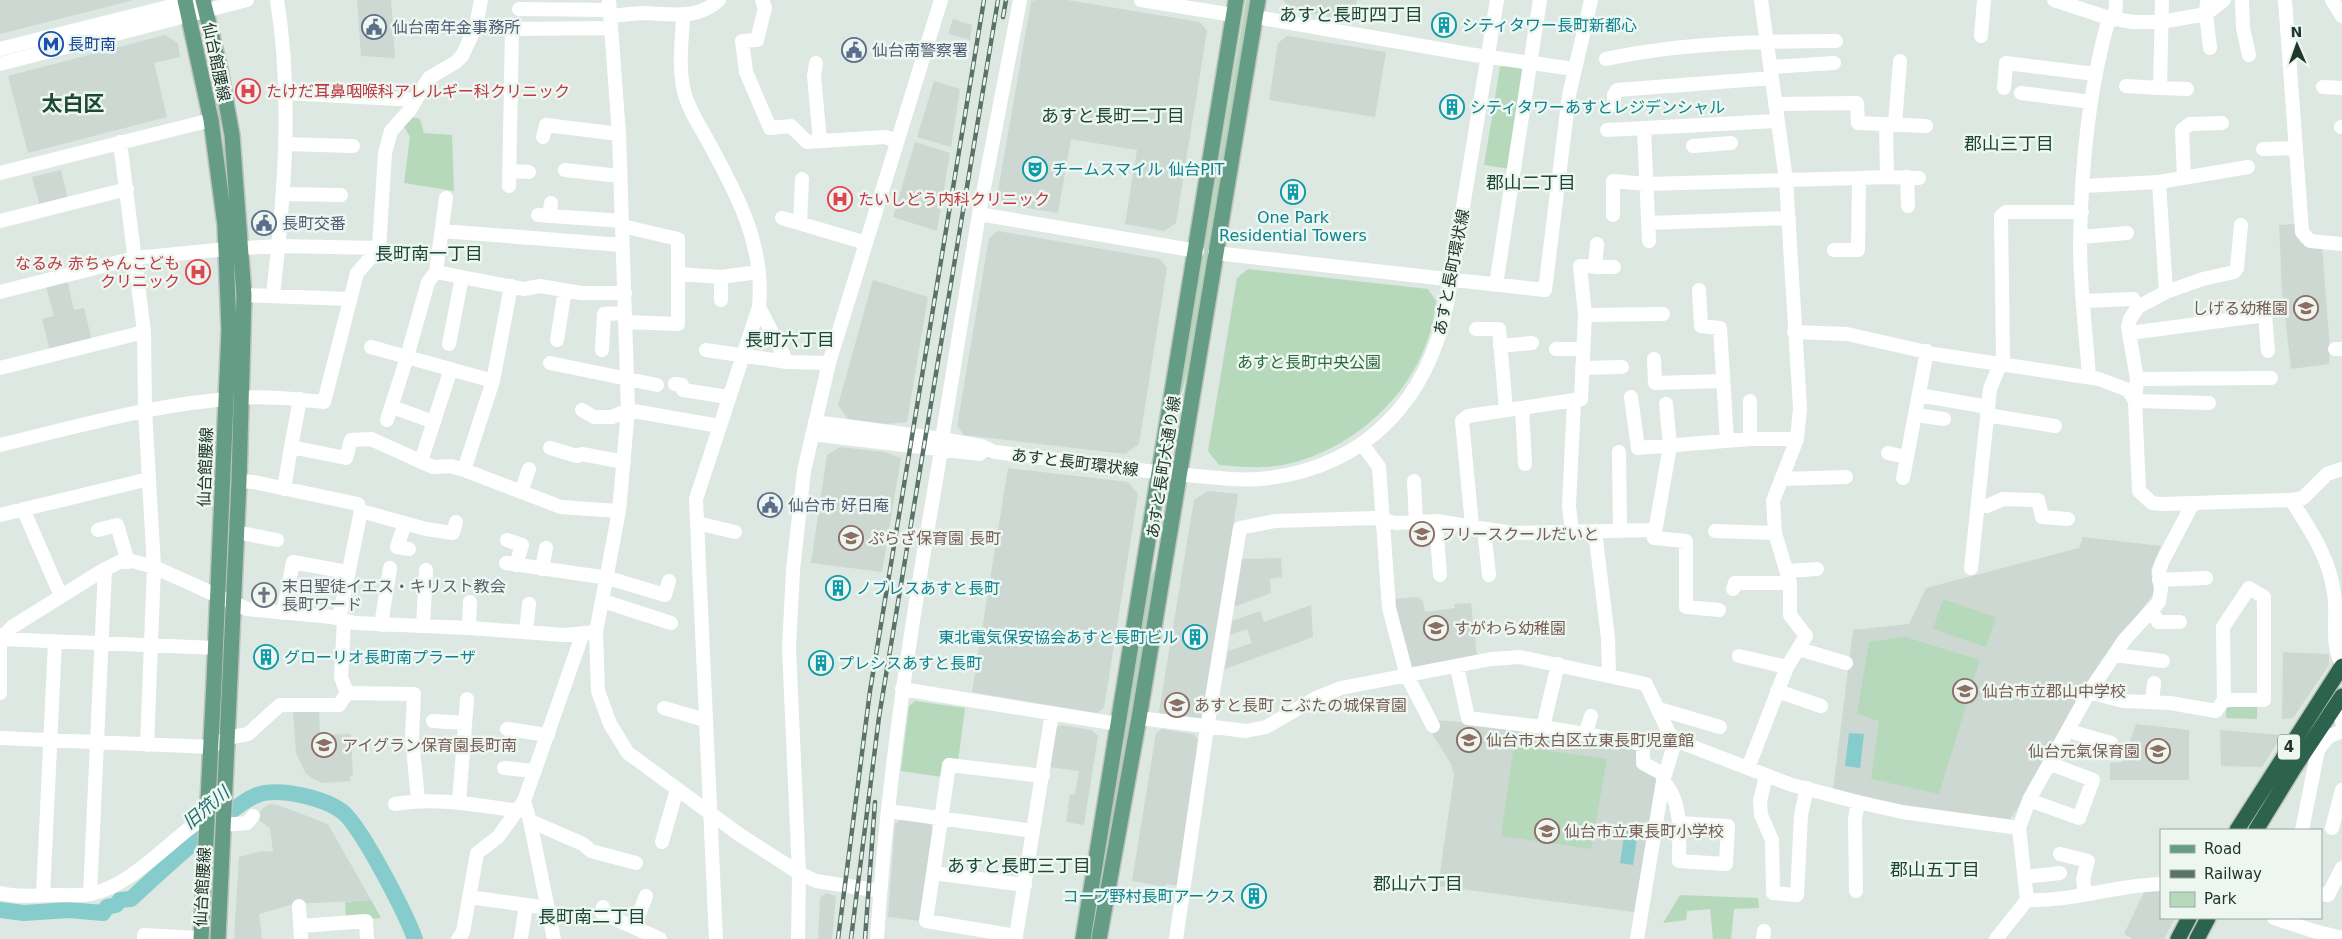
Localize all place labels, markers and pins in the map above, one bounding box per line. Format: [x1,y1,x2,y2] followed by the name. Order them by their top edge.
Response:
[1431,12,1457,38] building icon: シティタワー長町新都心
[361,14,387,40] public building icon: 仙台南年金事務所
[1462,16,1637,35] place label: シティタワー長町新都心
[392,18,520,37] place label: 仙台南年金事務所
[38,31,64,57] metro station icon: 長町南
[68,35,116,54] place label: 長町南
[841,37,867,63] public building icon: 仙台南警察署
[872,41,968,60] place label: 仙台南警察署
[235,78,261,104] hospital icon: たけだ耳鼻咽喉科アレルギー科クリニック
[266,82,570,101] place label: たけだ耳鼻咽喉科アレルギー科クリニック
[1439,94,1465,120] building icon: シティタワーあすとレジデンシャル
[1470,98,1725,117] place label: シティタワーあすとレジデンシャル
[1022,156,1048,182] theatre icon: チームスマイル 仙台PIT
[1052,160,1224,179] place label: チームスマイル 仙台PIT
[1280,179,1306,205] building icon: One Park Residential Towers
[827,186,853,212] hospital icon: たいしどう内科クリニック
[858,190,1050,209] place label: たいしどう内科クリニック
[1219,208,1367,245] place label: One Park Residential Towers
[251,210,277,236] public building icon: 長町交番
[282,214,346,233] place label: 長町交番
[15,254,180,291] place label: なるみ 赤ちゃんこども クリニック
[185,259,211,285] hospital icon: なるみ 赤ちゃんこども クリニック
[2293,295,2319,321] school or university icon: しげる幼稚園
[2192,299,2288,318] place label: しげる幼稚園
[757,492,783,518] public building icon: 仙台市 好日庵
[788,496,889,515] place label: 仙台市 好日庵
[1409,521,1435,547] school or university icon: フリースクールだいと
[838,525,864,551] school or university icon: ぷらざ保育園 長町
[1440,525,1599,544] place label: フリースクールだいと
[868,529,1001,548] place label: ぷらざ保育園 長町
[825,575,851,601] building icon: ノブレスあすと長町
[282,577,506,614] place label: 末日聖徒イエス・キリスト教会 長町ワード
[856,579,1000,598] place label: ノブレスあすと長町
[251,582,277,608] church icon: 末日聖徒イエス・キリスト教会 長町ワード
[1423,615,1449,641] school or university icon: すがわら幼稚園
[1454,619,1566,638] place label: すがわら幼稚園
[1182,624,1208,650] building icon: 東北電気保安協会あすと長町ビル
[938,628,1178,647] place label: 東北電気保安協会あすと長町ビル
[253,644,279,670] building icon: グローリオ長町南プラーザ
[284,648,476,667] place label: グローリオ長町南プラーザ
[808,650,834,676] building icon: プレシスあすと長町
[838,654,982,673] place label: プレシスあすと長町
[1952,678,1978,704] school or university icon: 仙台市立郡山中学校
[1982,682,2126,701] place label: 仙台市立郡山中学校
[1164,692,1190,718] school or university icon: あすと長町 こぶたの城保育園
[1194,696,1407,715] place label: あすと長町 こぶたの城保育園
[1456,727,1482,753] school or university icon: 仙台市太白区立東長町児童館
[1486,731,1694,750] place label: 仙台市太白区立東長町児童館
[311,732,337,758] school or university icon: アイグラン保育園長町南
[342,736,517,755] place label: アイグラン保育園長町南
[2145,738,2171,764] school or university icon: 仙台元氣保育園
[2028,742,2140,761] place label: 仙台元氣保育園
[1534,818,1560,844] school or university icon: 仙台市立東長町小学校
[1564,822,1724,841] place label: 仙台市立東長町小学校
[1241,883,1267,909] building icon: コープ野村長町アークス
[1062,887,1236,906] place label: コープ野村長町アークス

